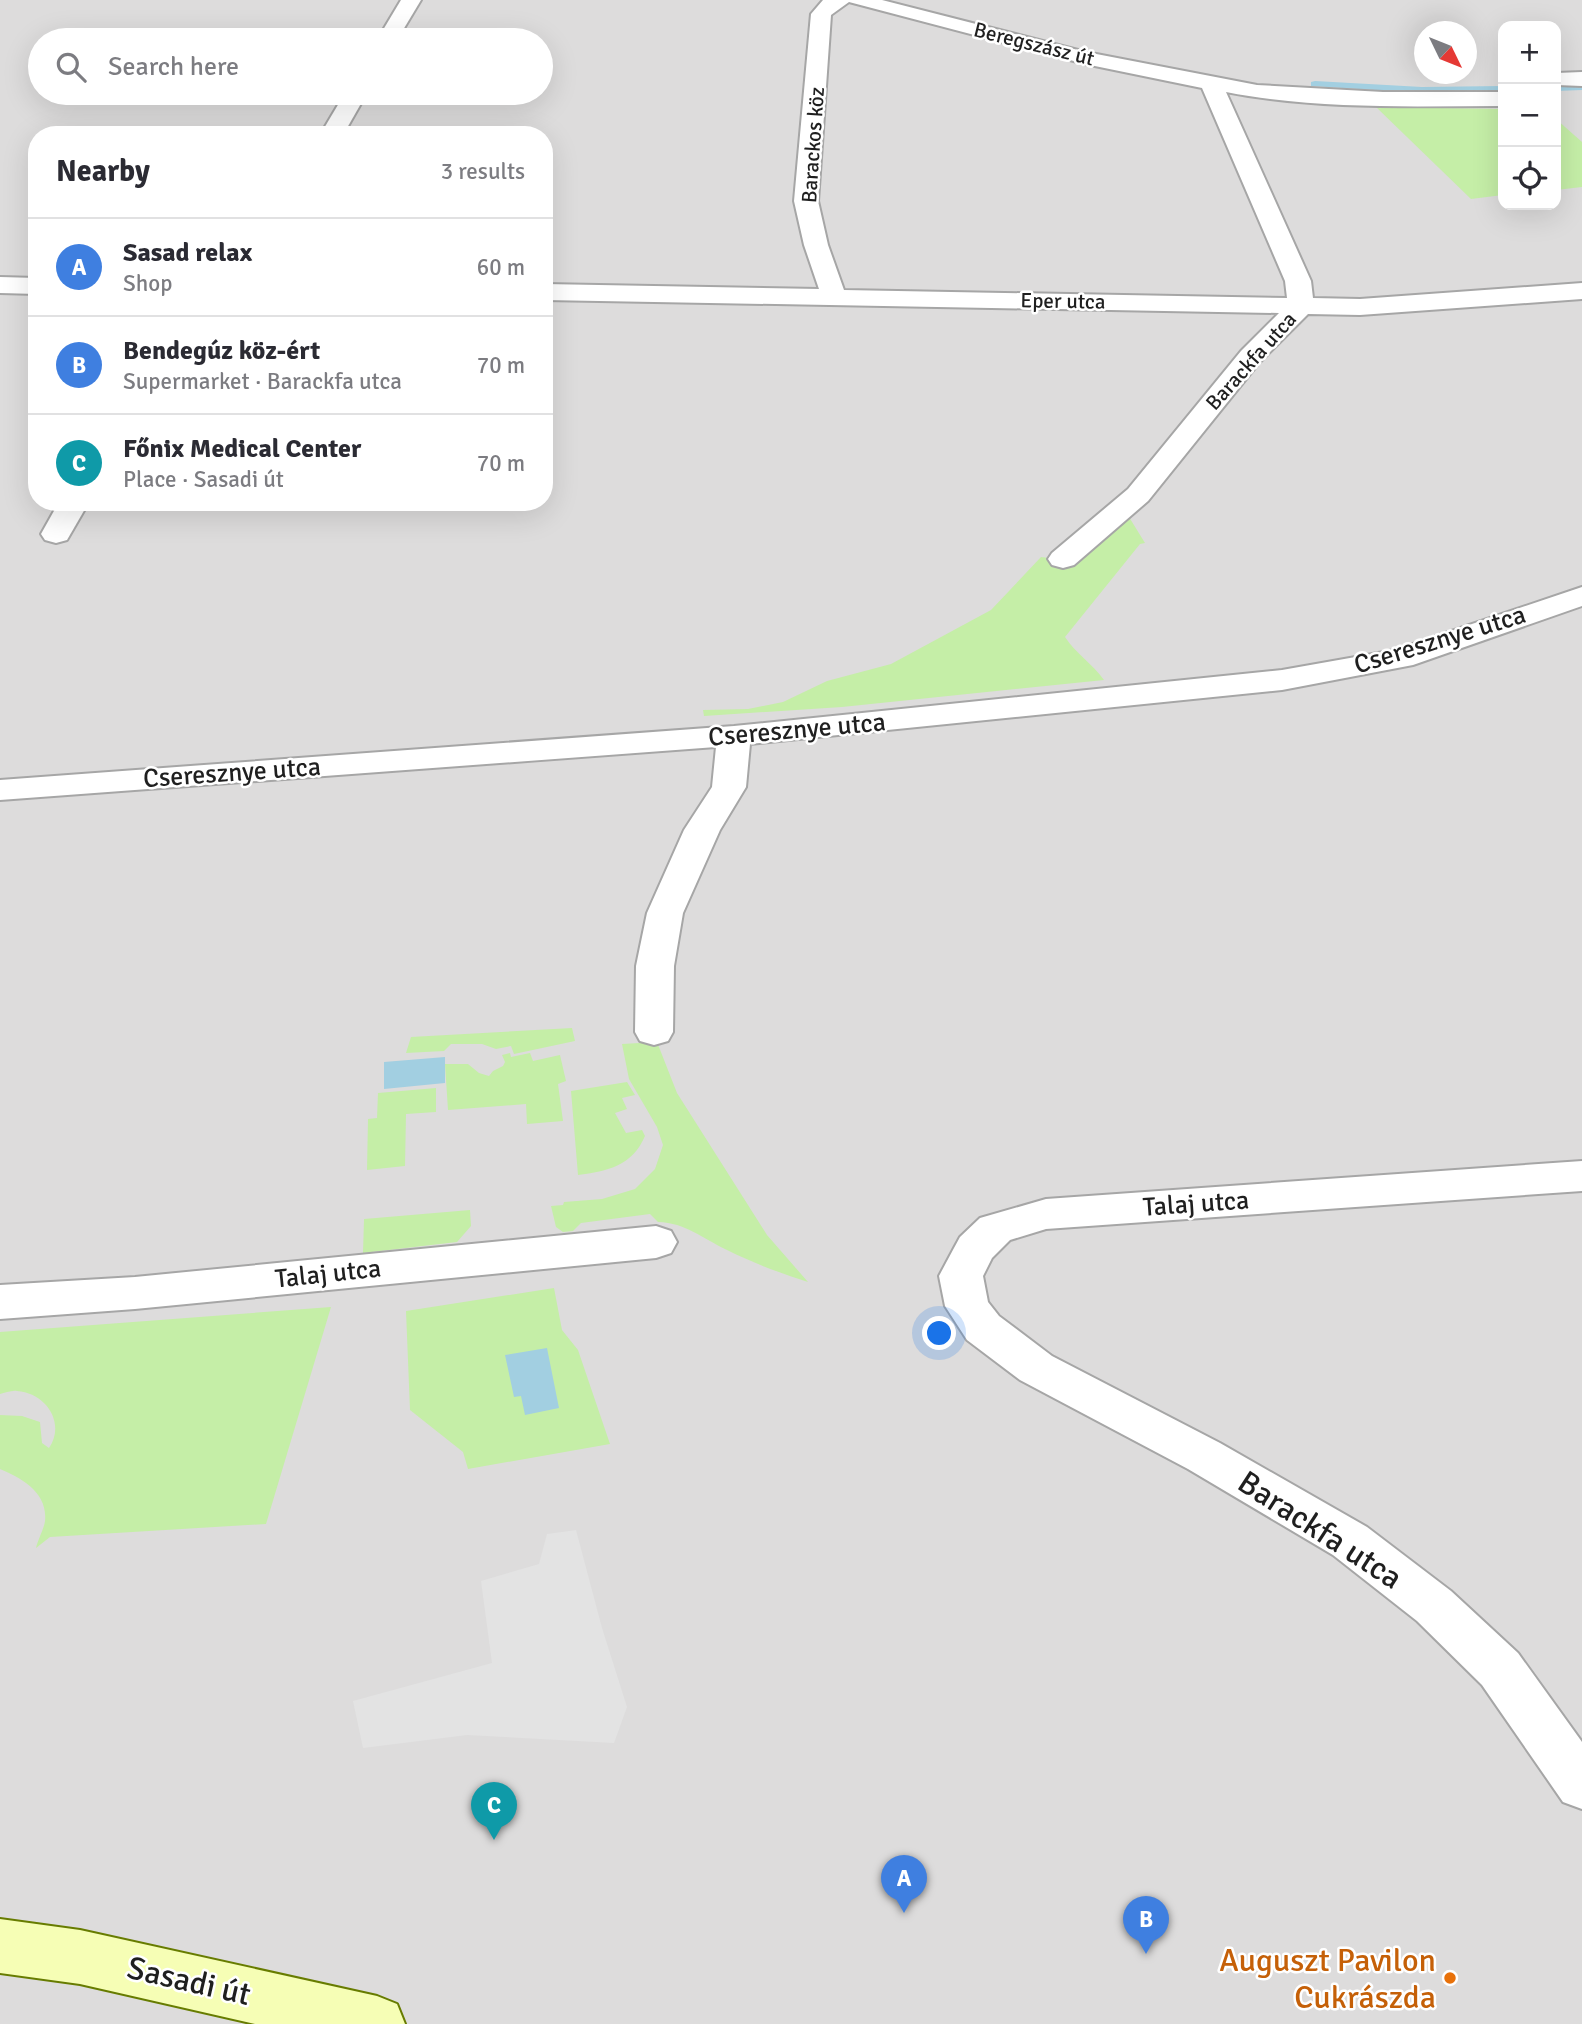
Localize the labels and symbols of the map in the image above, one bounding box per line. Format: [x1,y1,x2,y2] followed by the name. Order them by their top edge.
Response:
[971,16,1097,72] street label: Beregszász út
[1414,21,1477,84] north arrow
[796,86,830,204] street label: Barackos köz
[1020,287,1106,315] street label: Eper utca
[1200,306,1302,416] street label: Barackfa utca
[1350,599,1530,681] street label: Cseresznye utca
[707,706,887,754] street label: Cseresznye utca
[142,751,322,795] street label: Cseresznye utca
[1142,1184,1250,1224] street label: Talaj utca
[273,1253,383,1295] street label: Talaj utca
[922,1316,956,1350] your location
[1231,1462,1409,1598] street label: Barackfa utca
[471,1782,517,1840] pin: C
[881,1855,927,1913] pin: A
[1123,1896,1169,1954] pin: B
[1219,1941,1436,2017] place label: Auguszt Pavilon Cukrászda
[124,1948,254,2014] street label: Sasadi út
[1442,1970,1458,1986] marker: Auguszt Pavilon Cukrászda

